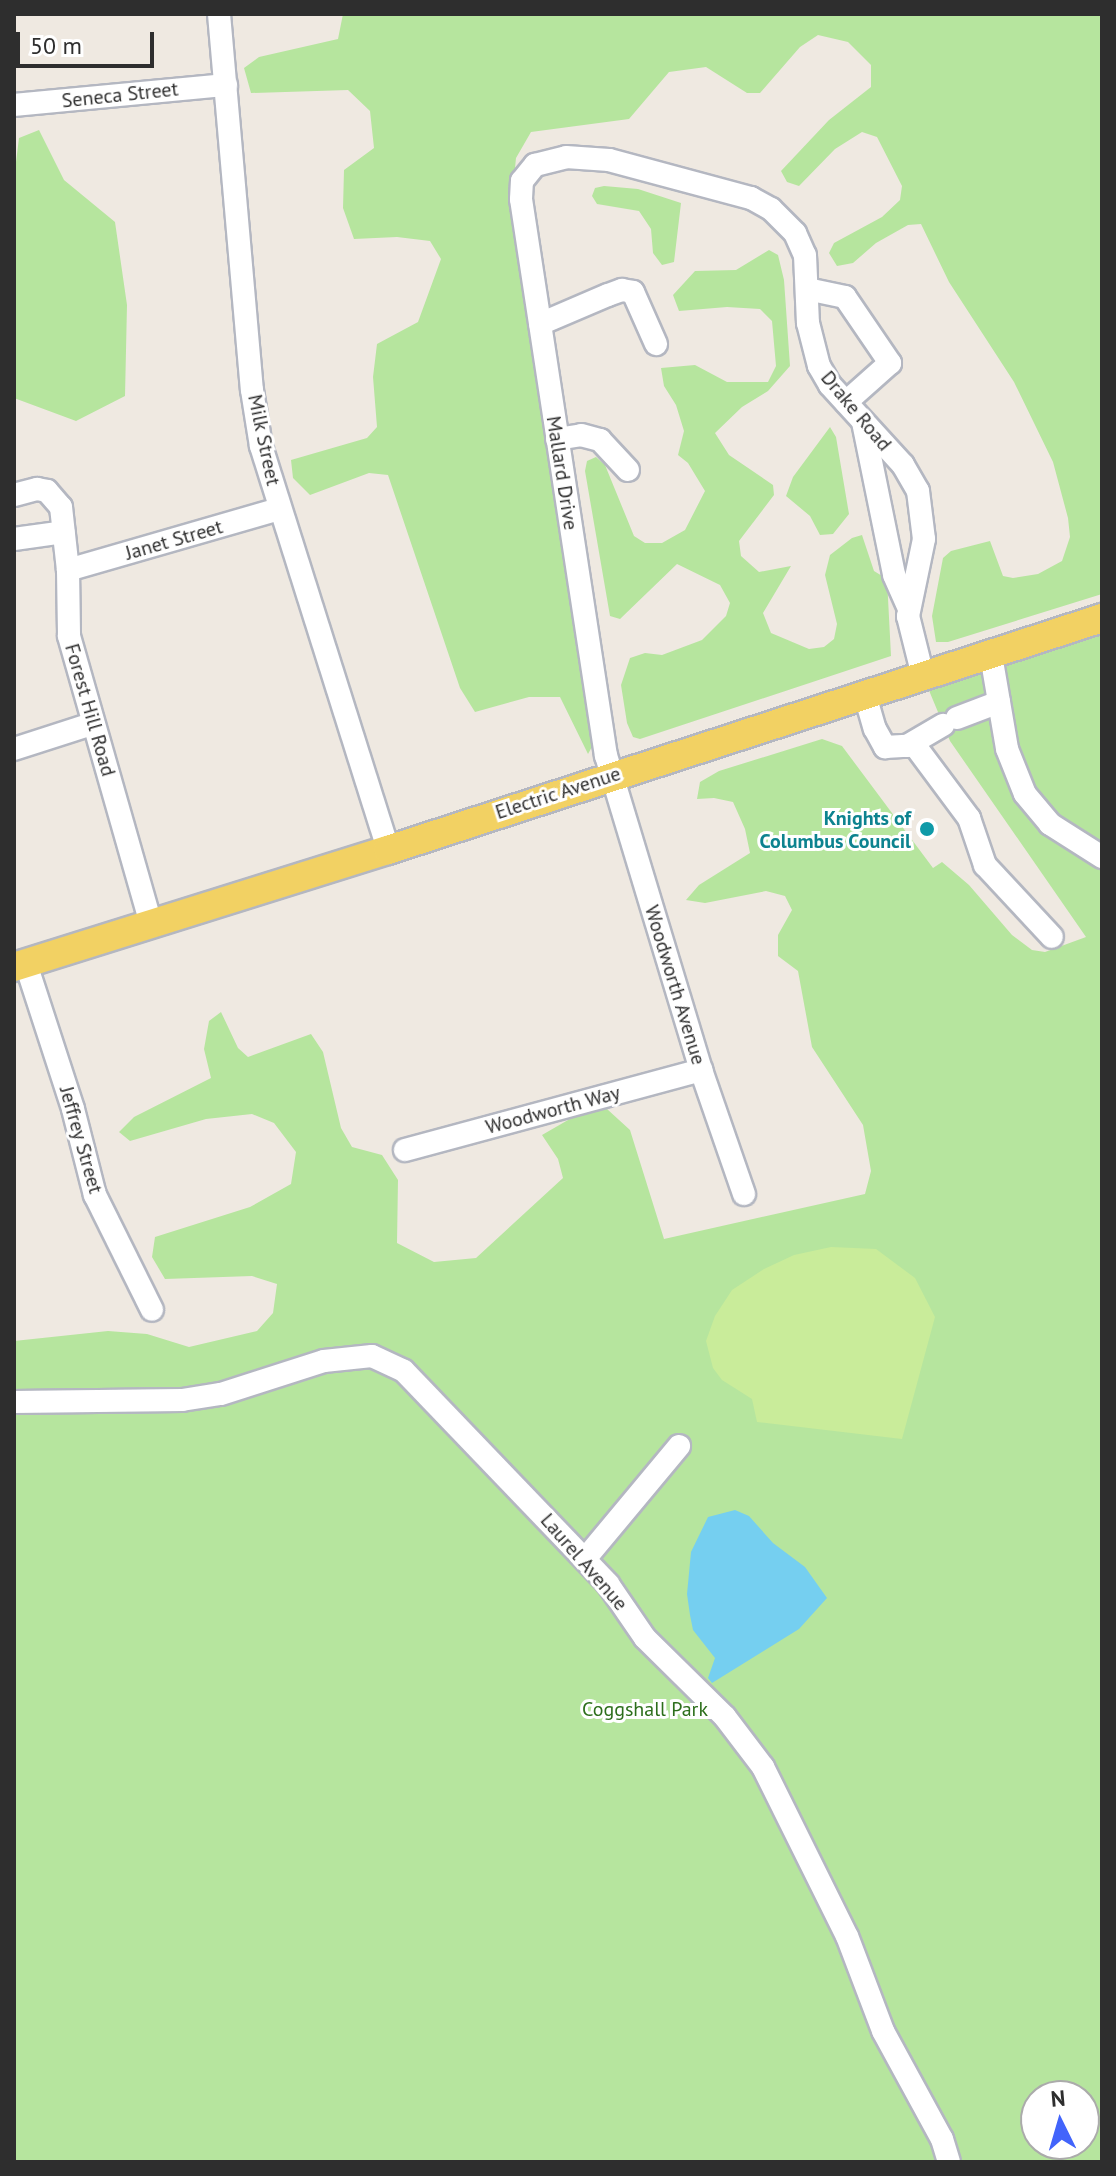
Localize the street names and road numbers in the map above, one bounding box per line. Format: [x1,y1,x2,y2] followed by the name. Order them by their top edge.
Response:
[61,77,179,113] street label: Seneca Street
[816,366,896,456] street label: Drake Road
[243,392,285,488] street label: Milk Street
[541,414,583,532] street label: Mallard Drive
[123,515,225,565] street label: Janet Street
[60,641,120,779] street label: Forest Hill Road
[492,761,624,825] street label: Electric Avenue
[639,902,711,1068] street label: Woodworth Avenue
[483,1080,623,1140] street label: Woodworth Way
[54,1083,108,1197] street label: Jeffrey Street
[535,1508,633,1616] street label: Laurel Avenue

